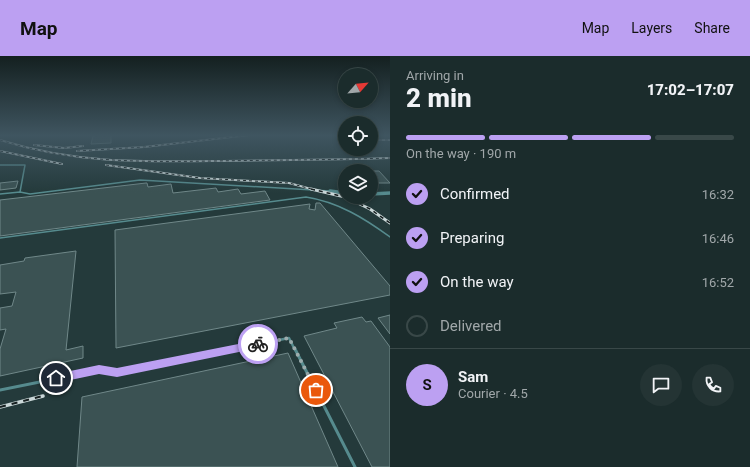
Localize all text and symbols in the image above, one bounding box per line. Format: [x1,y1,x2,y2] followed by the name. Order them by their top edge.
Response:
[20,17,58,40] text: Map
[582,20,609,36] text: Map
[631,20,672,36] text: Layers
[694,20,730,36] text: Share
[338,68,378,108] north arrow
[338,68,378,204] map controls
[406,68,464,83] text: Arriving in
[647,81,734,99] text: 17:02–17:07
[406,83,472,113] text: 2 min
[338,116,378,156] button: locate
[406,146,516,161] text: On the way · 190 m
[338,164,378,204] button: layers
[406,183,428,205] icon: check
[440,185,510,203] text: Confirmed
[702,187,734,202] text: 16:32
[406,227,428,249] icon: check
[440,229,504,247] text: Preparing
[702,231,734,246] text: 16:46
[406,271,428,293] icon: check
[440,273,514,291] text: On the way
[702,275,734,290] text: 16:52
[440,317,502,335] text: Delivered
[238,324,278,364] courier
[247,333,269,355] icon: bike
[39,361,73,395] pin
[640,364,682,406] button: chat
[692,364,734,406] button: phone
[45,367,67,389] icon: home
[458,368,488,386] text: Sam
[299,373,333,407] pin
[422,376,432,394] text: S
[305,379,327,401] icon: bag
[458,386,528,401] text: Courier · 4.5

